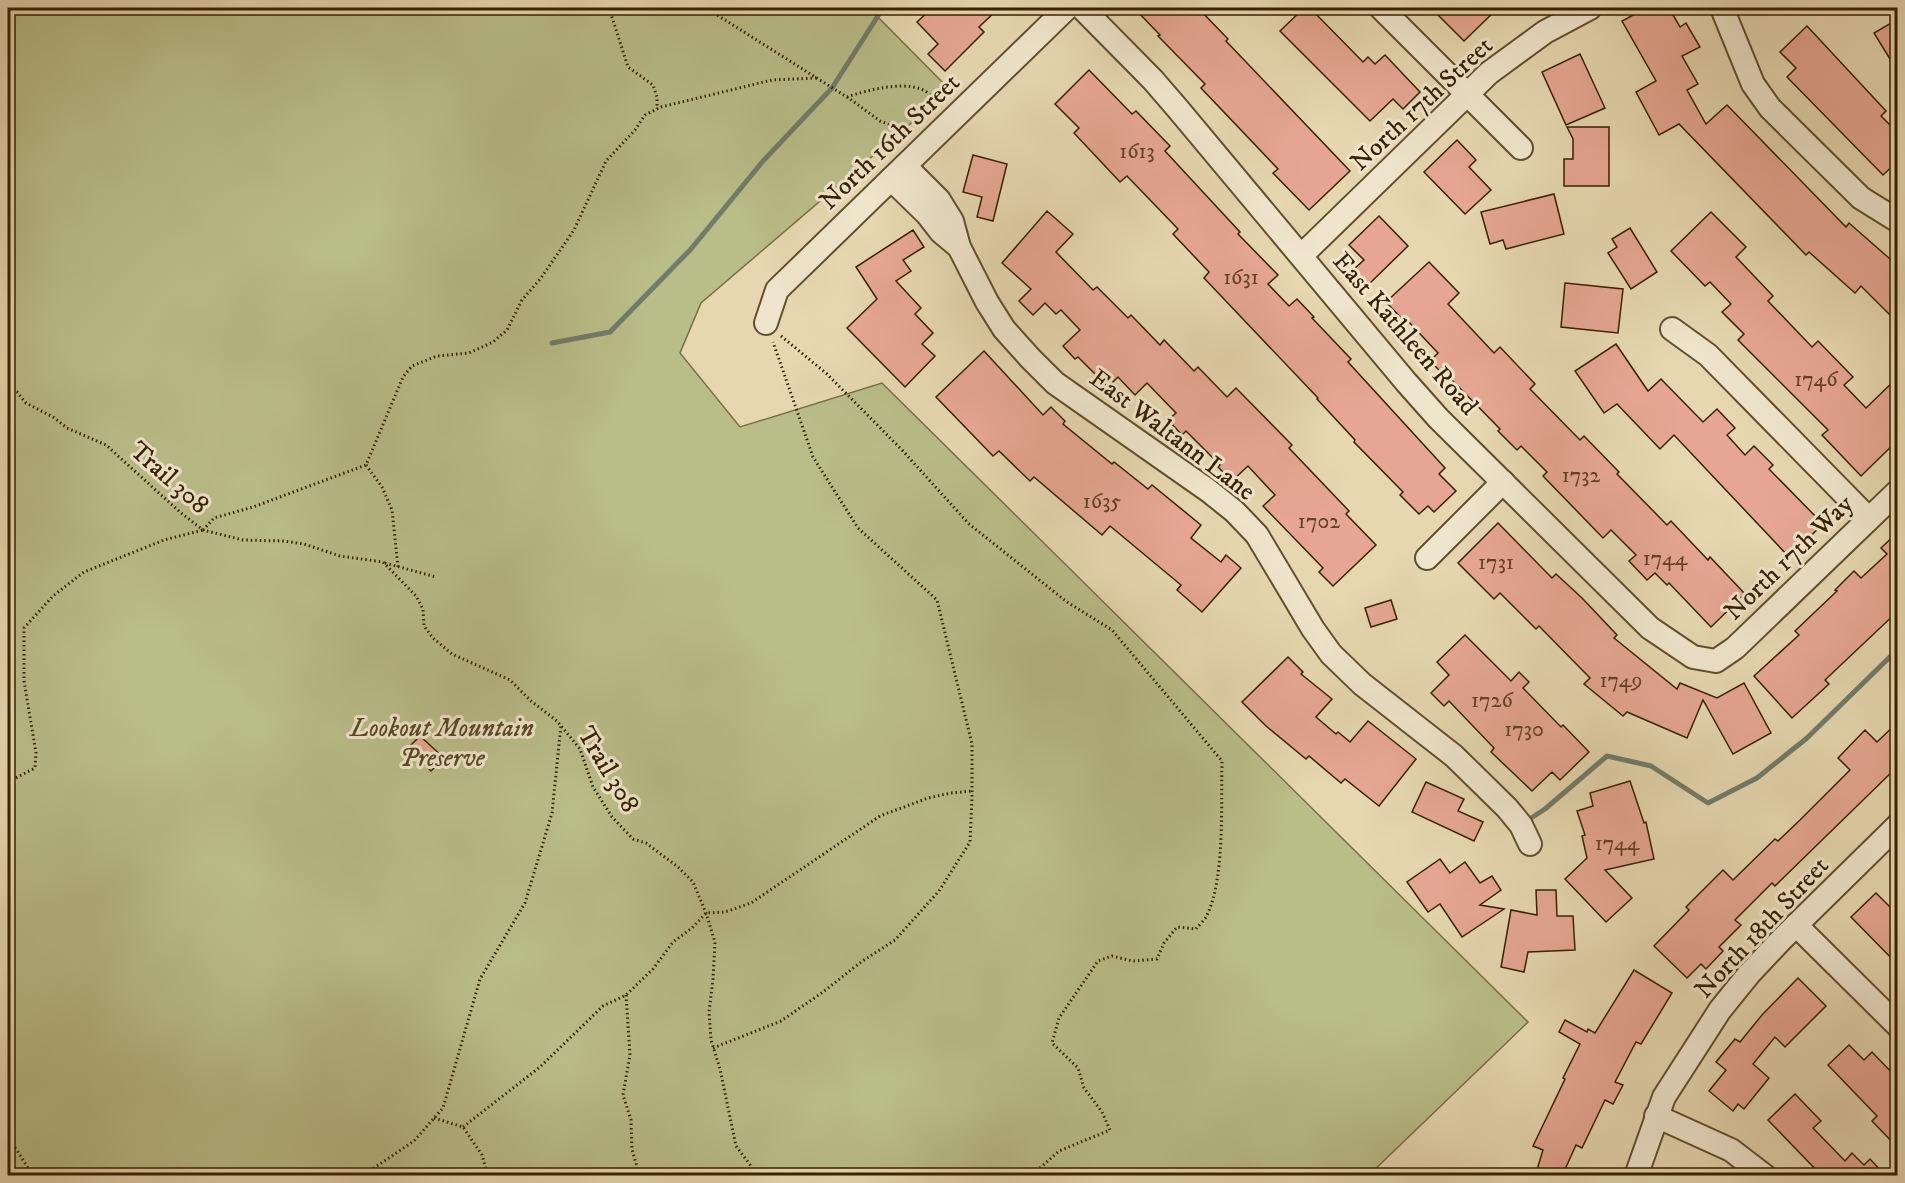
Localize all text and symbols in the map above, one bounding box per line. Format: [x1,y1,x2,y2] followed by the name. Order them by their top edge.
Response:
[1344,30,1500,179] street label: North 17th Street
[813,67,967,217] street label: North 16th Street
[1119,138,1155,165] house number: 1613
[1325,246,1485,422] street label: East Kathleen Road
[1223,264,1259,291] house number: 1631
[1083,362,1262,508] street label: East Waltann Lane
[1794,366,1839,393] house number: 1746
[123,435,216,522] street label: Trail 308
[1562,462,1601,489] house number: 1732
[1083,488,1121,515] house number: 1635
[1718,488,1861,628] street label: North 17th Way
[1298,508,1340,535] house number: 1702
[1643,545,1689,572] house number: 1744
[1478,549,1514,576] house number: 1731
[1600,667,1642,694] house number: 1749
[1471,687,1515,714] house number: 1726
[348,712,534,775] park label: Lookout Mountain Preserve
[1504,716,1544,743] house number: 1730
[569,721,646,819] street label: Trail 308
[1595,830,1641,857] house number: 1744
[1688,850,1836,1006] street label: North 18th Street

